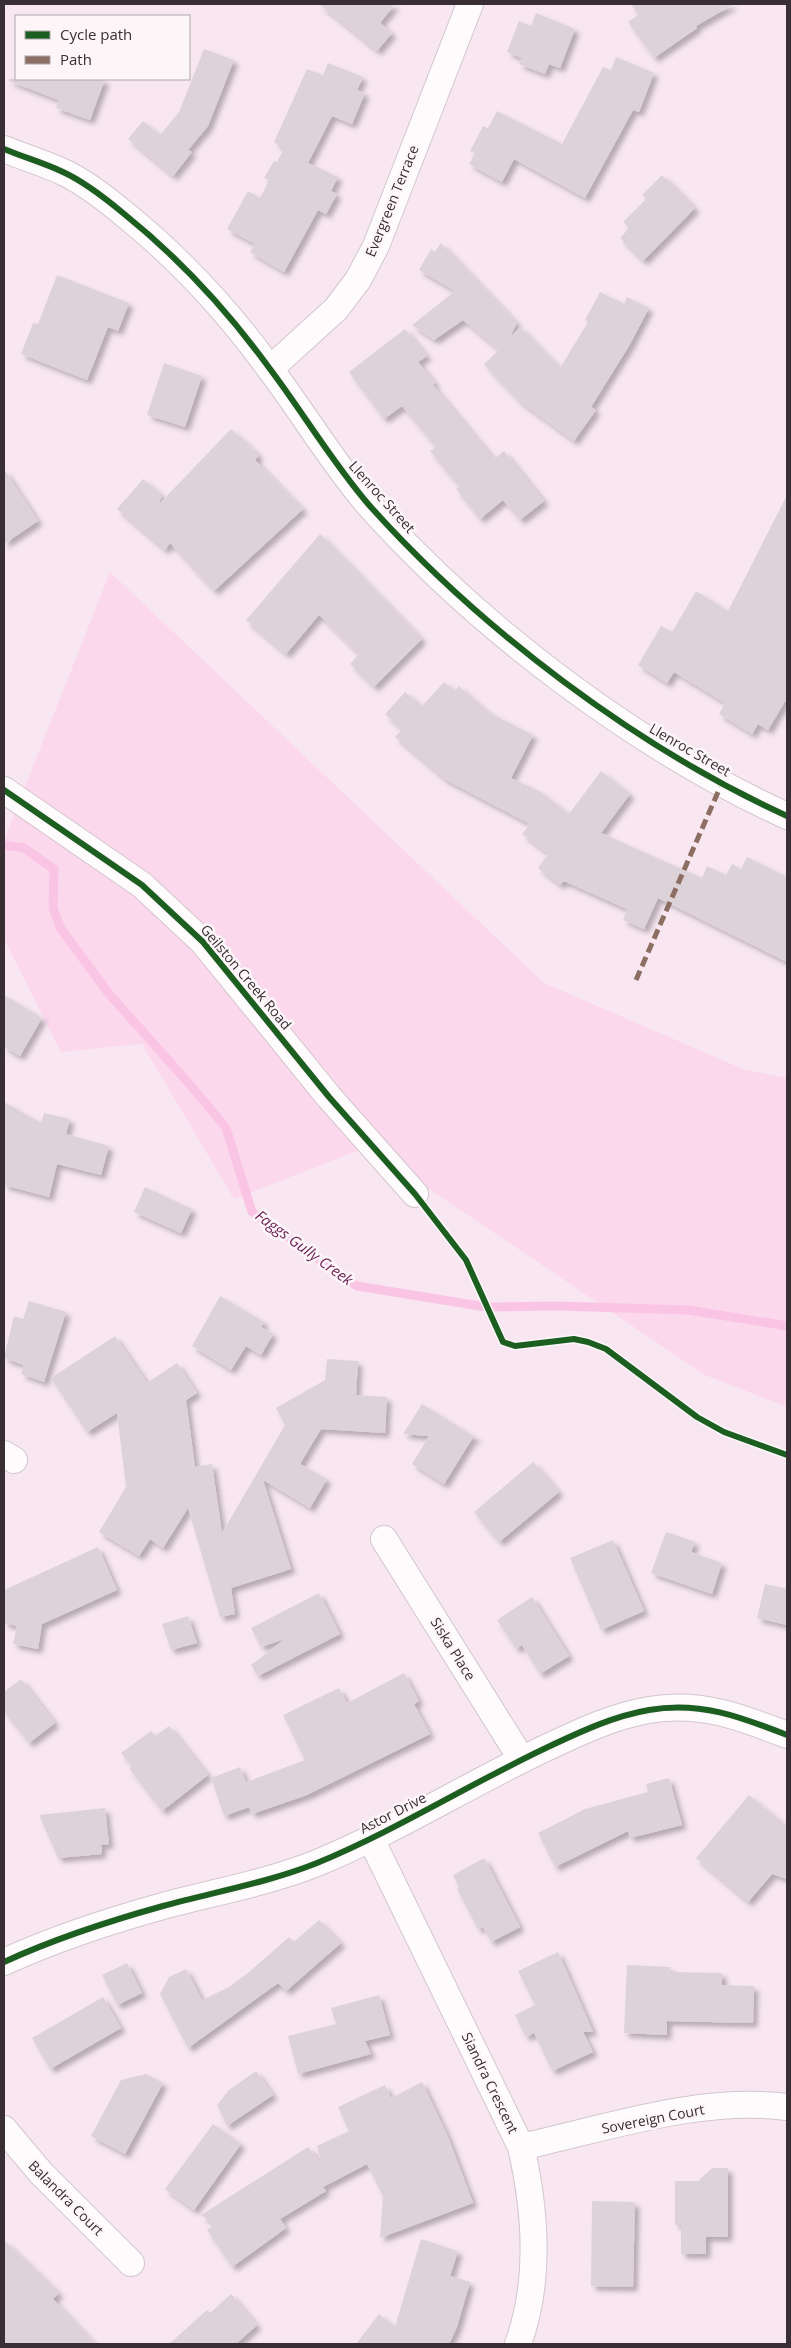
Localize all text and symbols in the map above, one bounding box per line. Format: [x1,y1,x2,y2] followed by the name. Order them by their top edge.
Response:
[15,15,190,80] legend
[60,24,132,44] text: Cycle path
[60,49,92,69] text: Path
[360,142,423,260] street label: Evergreen Terrace
[345,457,420,537] street label: Llenroc Street
[646,719,734,781] street label: Llenroc Street
[197,920,296,1033] street label: Geilston Creek Road
[252,1205,358,1290] water label: Faggs Gully Creek
[427,1614,480,1684] street label: Siska Place
[356,1788,430,1837] street label: Astor Drive
[458,2029,523,2137] street label: Siandra Crescent
[600,2099,706,2138] street label: Sovereign Court
[25,2156,108,2239] street label: Balandra Court

